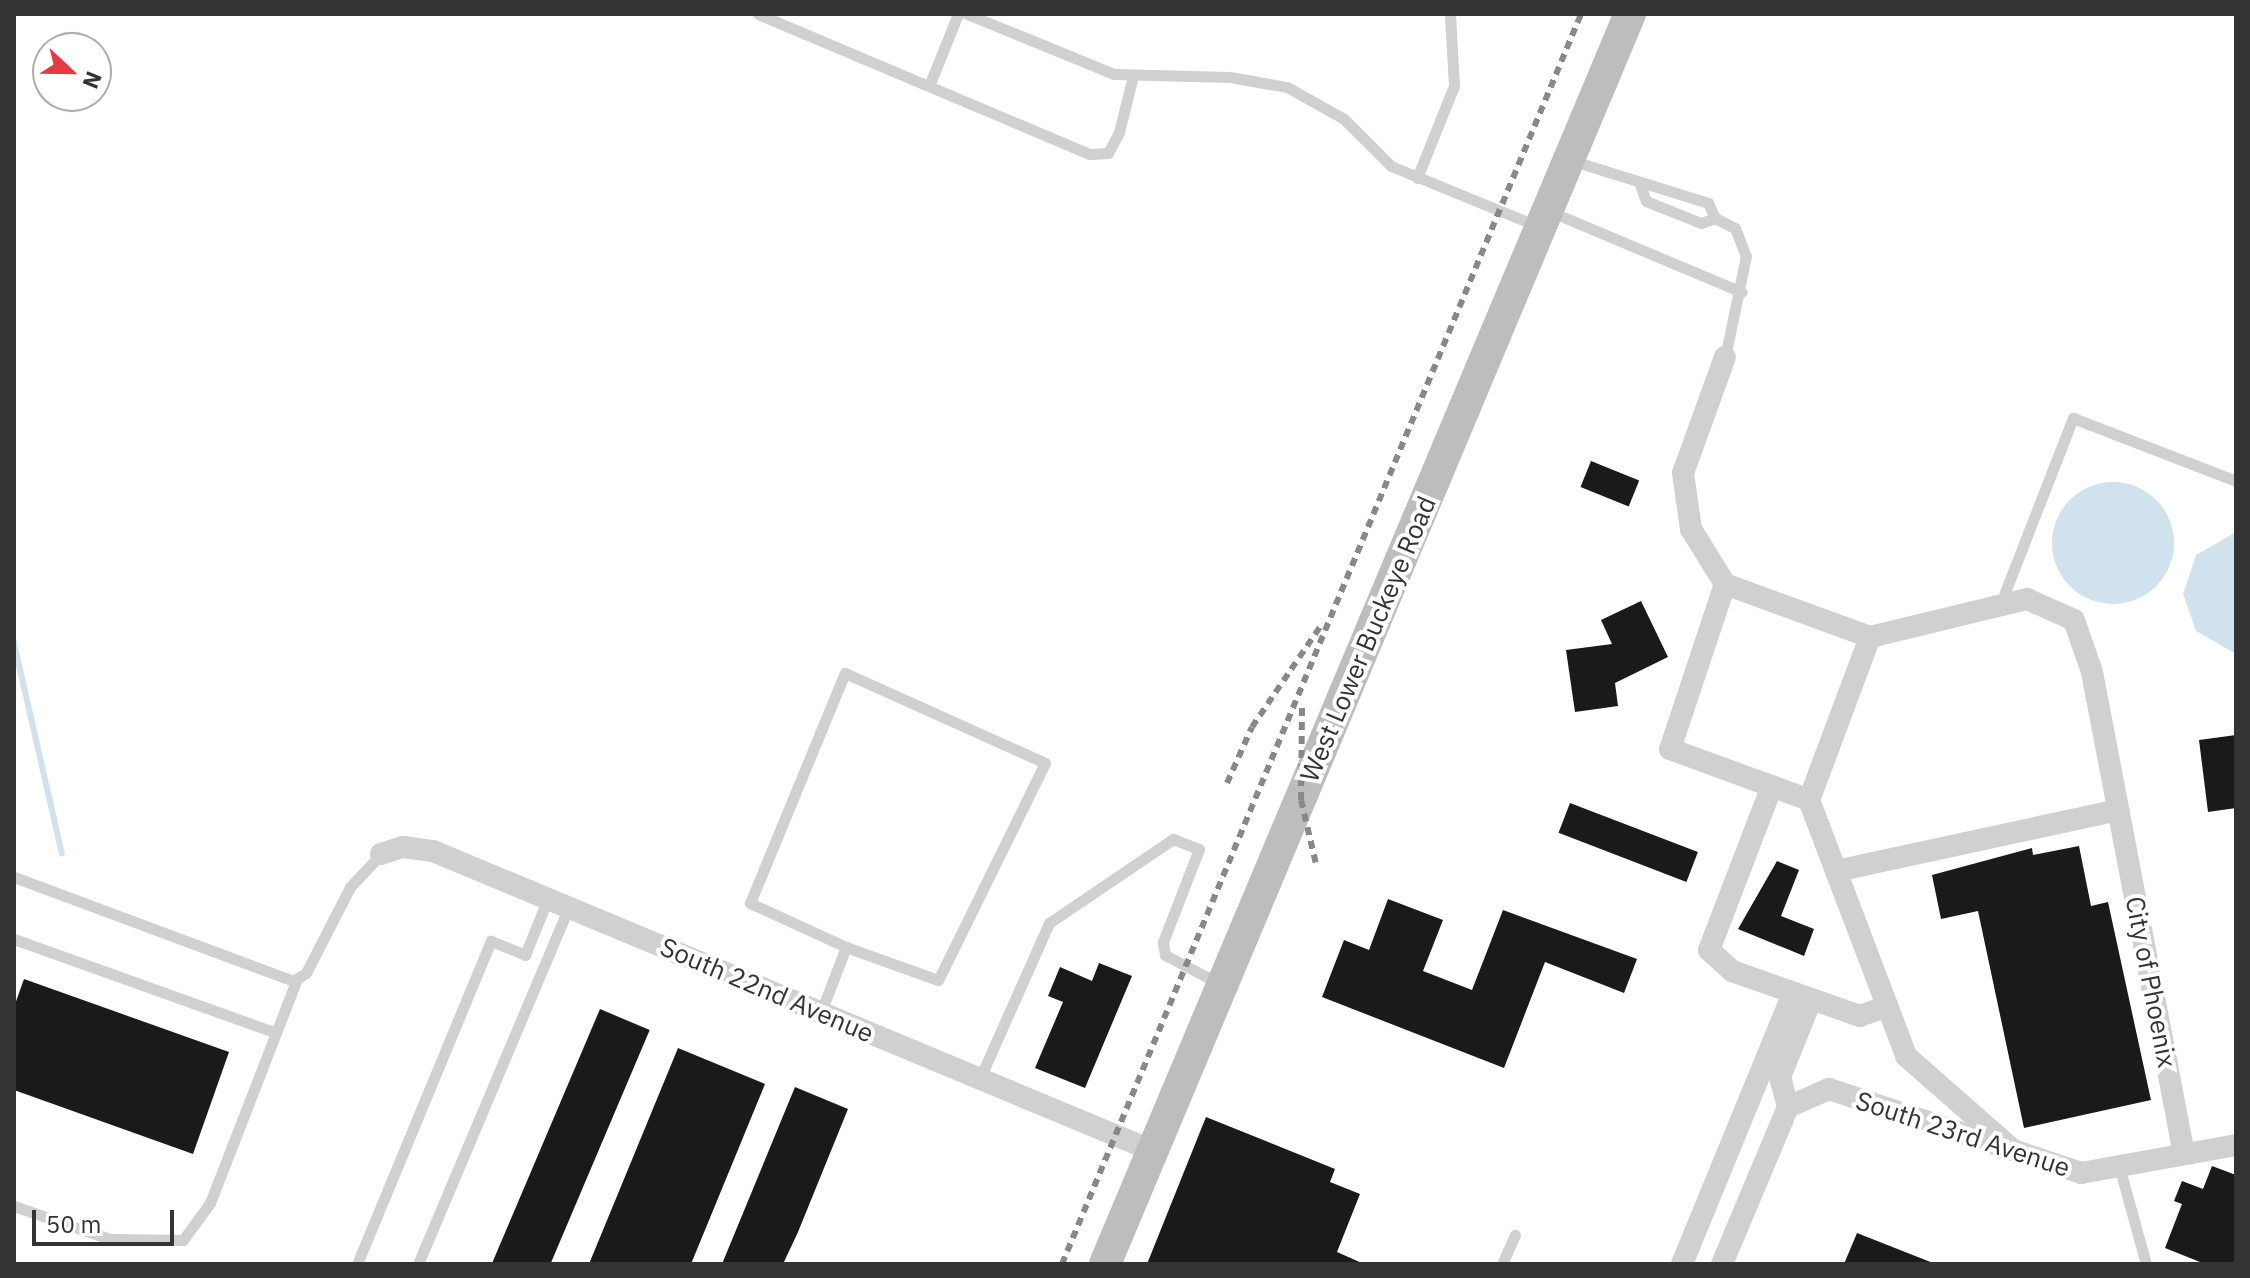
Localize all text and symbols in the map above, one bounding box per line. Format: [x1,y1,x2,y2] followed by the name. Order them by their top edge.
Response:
[32,32,112,112] north arrow
[76,68,109,93] text: N
[1294,492,1442,786] street label: West Lower Buckeye Road
[2119,894,2183,1070] street label: City of Phoenix
[656,931,878,1049] street label: South 22nd Avenue
[1852,1085,2074,1183] street label: South 23rd Avenue
[36,1194,178,1244] scale bar
[46,1208,101,1240] text: 50 m

